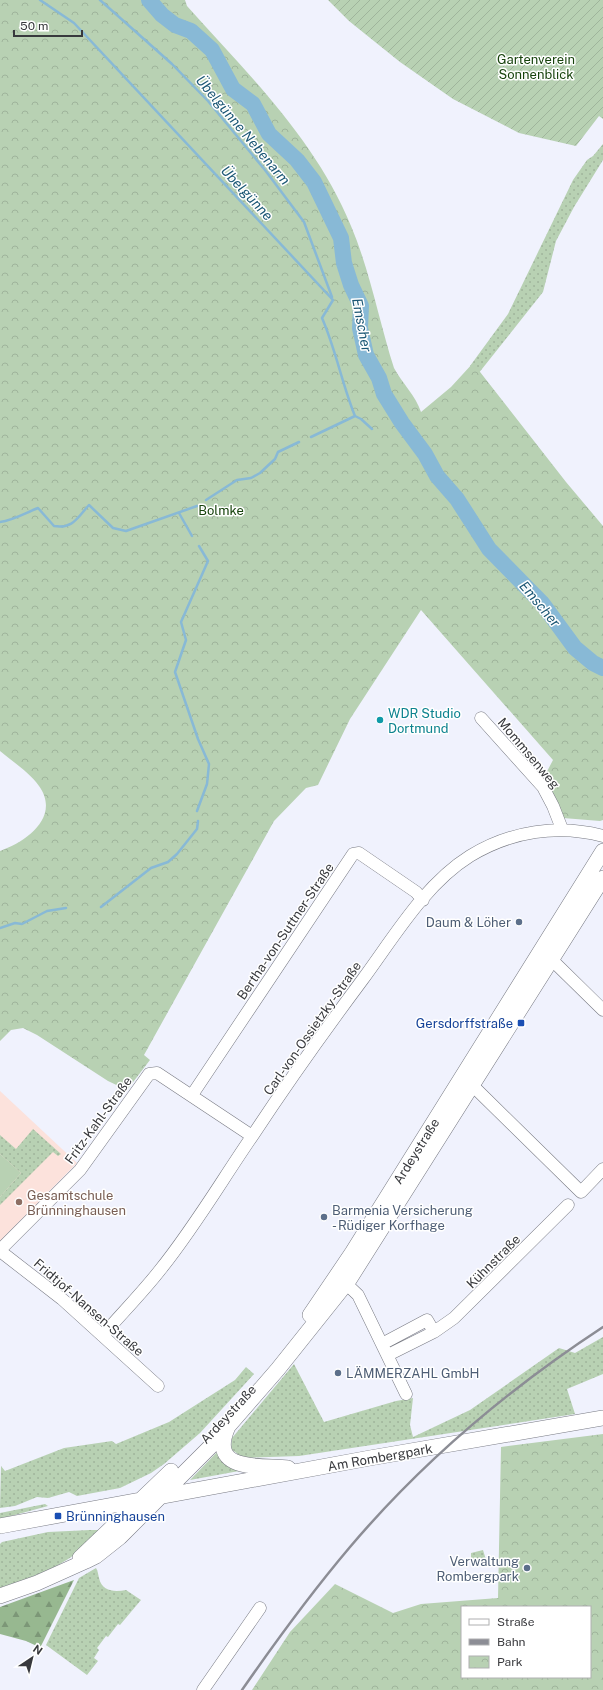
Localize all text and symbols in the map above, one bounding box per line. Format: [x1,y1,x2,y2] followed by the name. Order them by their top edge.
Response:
[14,12,82,38] scale bar
[20,19,48,33] text: 50 m
[497,52,575,82] park label: Gartenverein Sonnenblick
[193,71,295,188] water label: Übelgünne Nebenarm
[218,161,278,224] water label: Übelgünne
[349,297,375,354] water label: Emscher
[198,503,244,518] park label: Bolmke
[516,578,564,631] water label: Emscher
[388,706,461,736] place label: WDR Studio Dortmund
[375,715,385,725] marker: WDR Studio Dortmund
[495,715,563,792] street label: Mommsenweg
[234,860,337,1002] street label: Bertha-von-Suttner-Straße
[426,915,511,930] place label: Daum & Löher
[514,917,524,927] marker: Daum & Löher
[261,959,364,1098] street label: Carl-von-Ossietzky-Straße
[416,1016,513,1031] place label: Gersdorffstraße
[516,1018,526,1028] marker: Gersdorffstraße
[62,1074,135,1167] street label: Fritz-Kahl-Straße
[390,1116,443,1187] street label: Ardeystraße
[27,1188,126,1218] place label: Gesamtschule Brünninghausen
[14,1197,24,1207] marker: Gesamtschule Brünninghausen
[332,1203,473,1233] place label: Barmenia Versicherung - Rüdiger Korfhage
[319,1212,329,1222] marker: Barmenia Versicherung - Rüdiger Korfhage
[463,1231,523,1291] street label: Kühnstraße
[31,1256,147,1359] street label: Fridtjof-Nansen-Straße
[346,1366,479,1381] place label: LÄMMERZAHL GmbH
[333,1368,343,1378] marker: LÄMMERZAHL GmbH
[197,1382,259,1447] street label: Ardeystraße
[327,1441,434,1474] street label: Am Rombergpark
[66,1509,165,1524] place label: Brünninghausen
[53,1511,63,1521] marker: Brünninghausen
[437,1554,519,1584] place label: Verwaltung Rombergpark
[522,1563,532,1573] marker: Verwaltung Rombergpark
[461,1606,591,1678] legend
[497,1615,535,1629] text: Straße
[497,1635,526,1649] text: Bahn
[12,1638,52,1678] north arrow
[31,1642,45,1657] text: N
[497,1655,523,1669] text: Park

